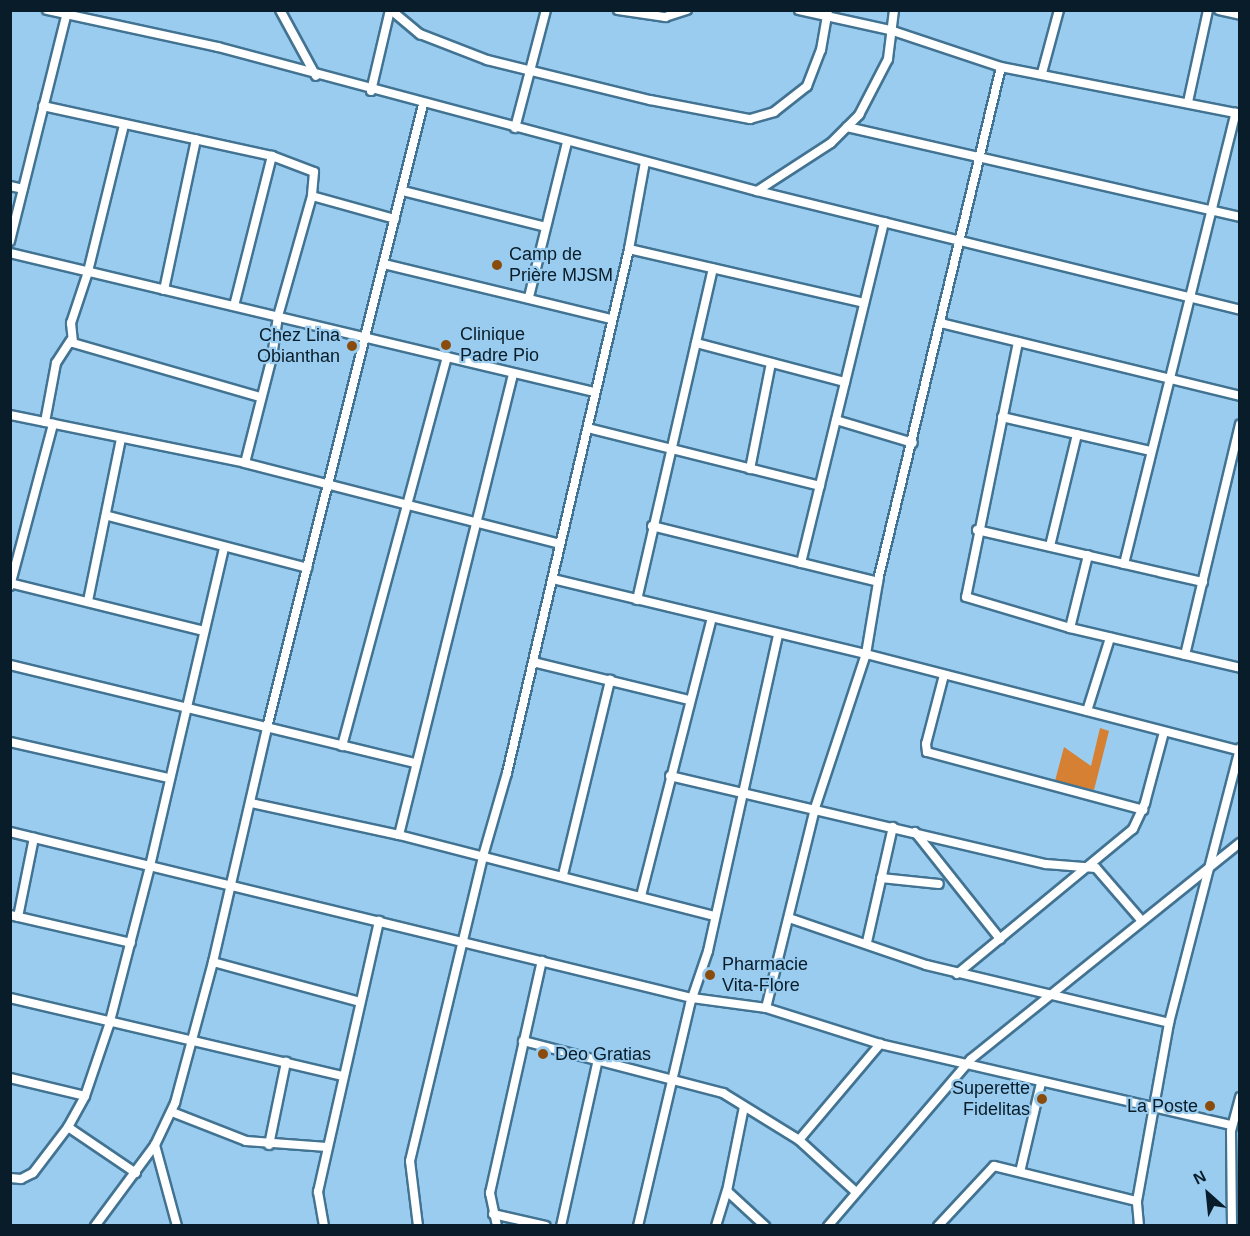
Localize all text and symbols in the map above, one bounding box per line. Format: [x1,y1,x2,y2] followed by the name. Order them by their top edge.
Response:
[509,244,613,286] place label: Camp de Prière MJSM
[490,258,504,272] marker: Camp de Prière MJSM
[460,324,539,366] place label: Clinique Padre Pio
[257,325,340,368] place label: Chez Lina Obianthan
[437,336,455,354] marker: Clinique Padre Pio
[345,339,359,353] marker: Chez Lina Obianthan
[722,954,808,996] place label: Pharmacie Vita-Flore
[703,968,717,982] marker: Pharmacie Vita-Flore
[555,1043,651,1065] place label: Deo Gratias
[536,1047,550,1061] marker: Deo Gratias
[952,1078,1030,1120] place label: Superette Fidelitas
[1035,1092,1049,1106] marker: Superette Fidelitas
[1127,1095,1198,1117] place label: La Poste
[1203,1099,1217,1113] marker: La Poste
[1178,1164,1238,1224] north arrow
[1191,1167,1209,1188] text: N

